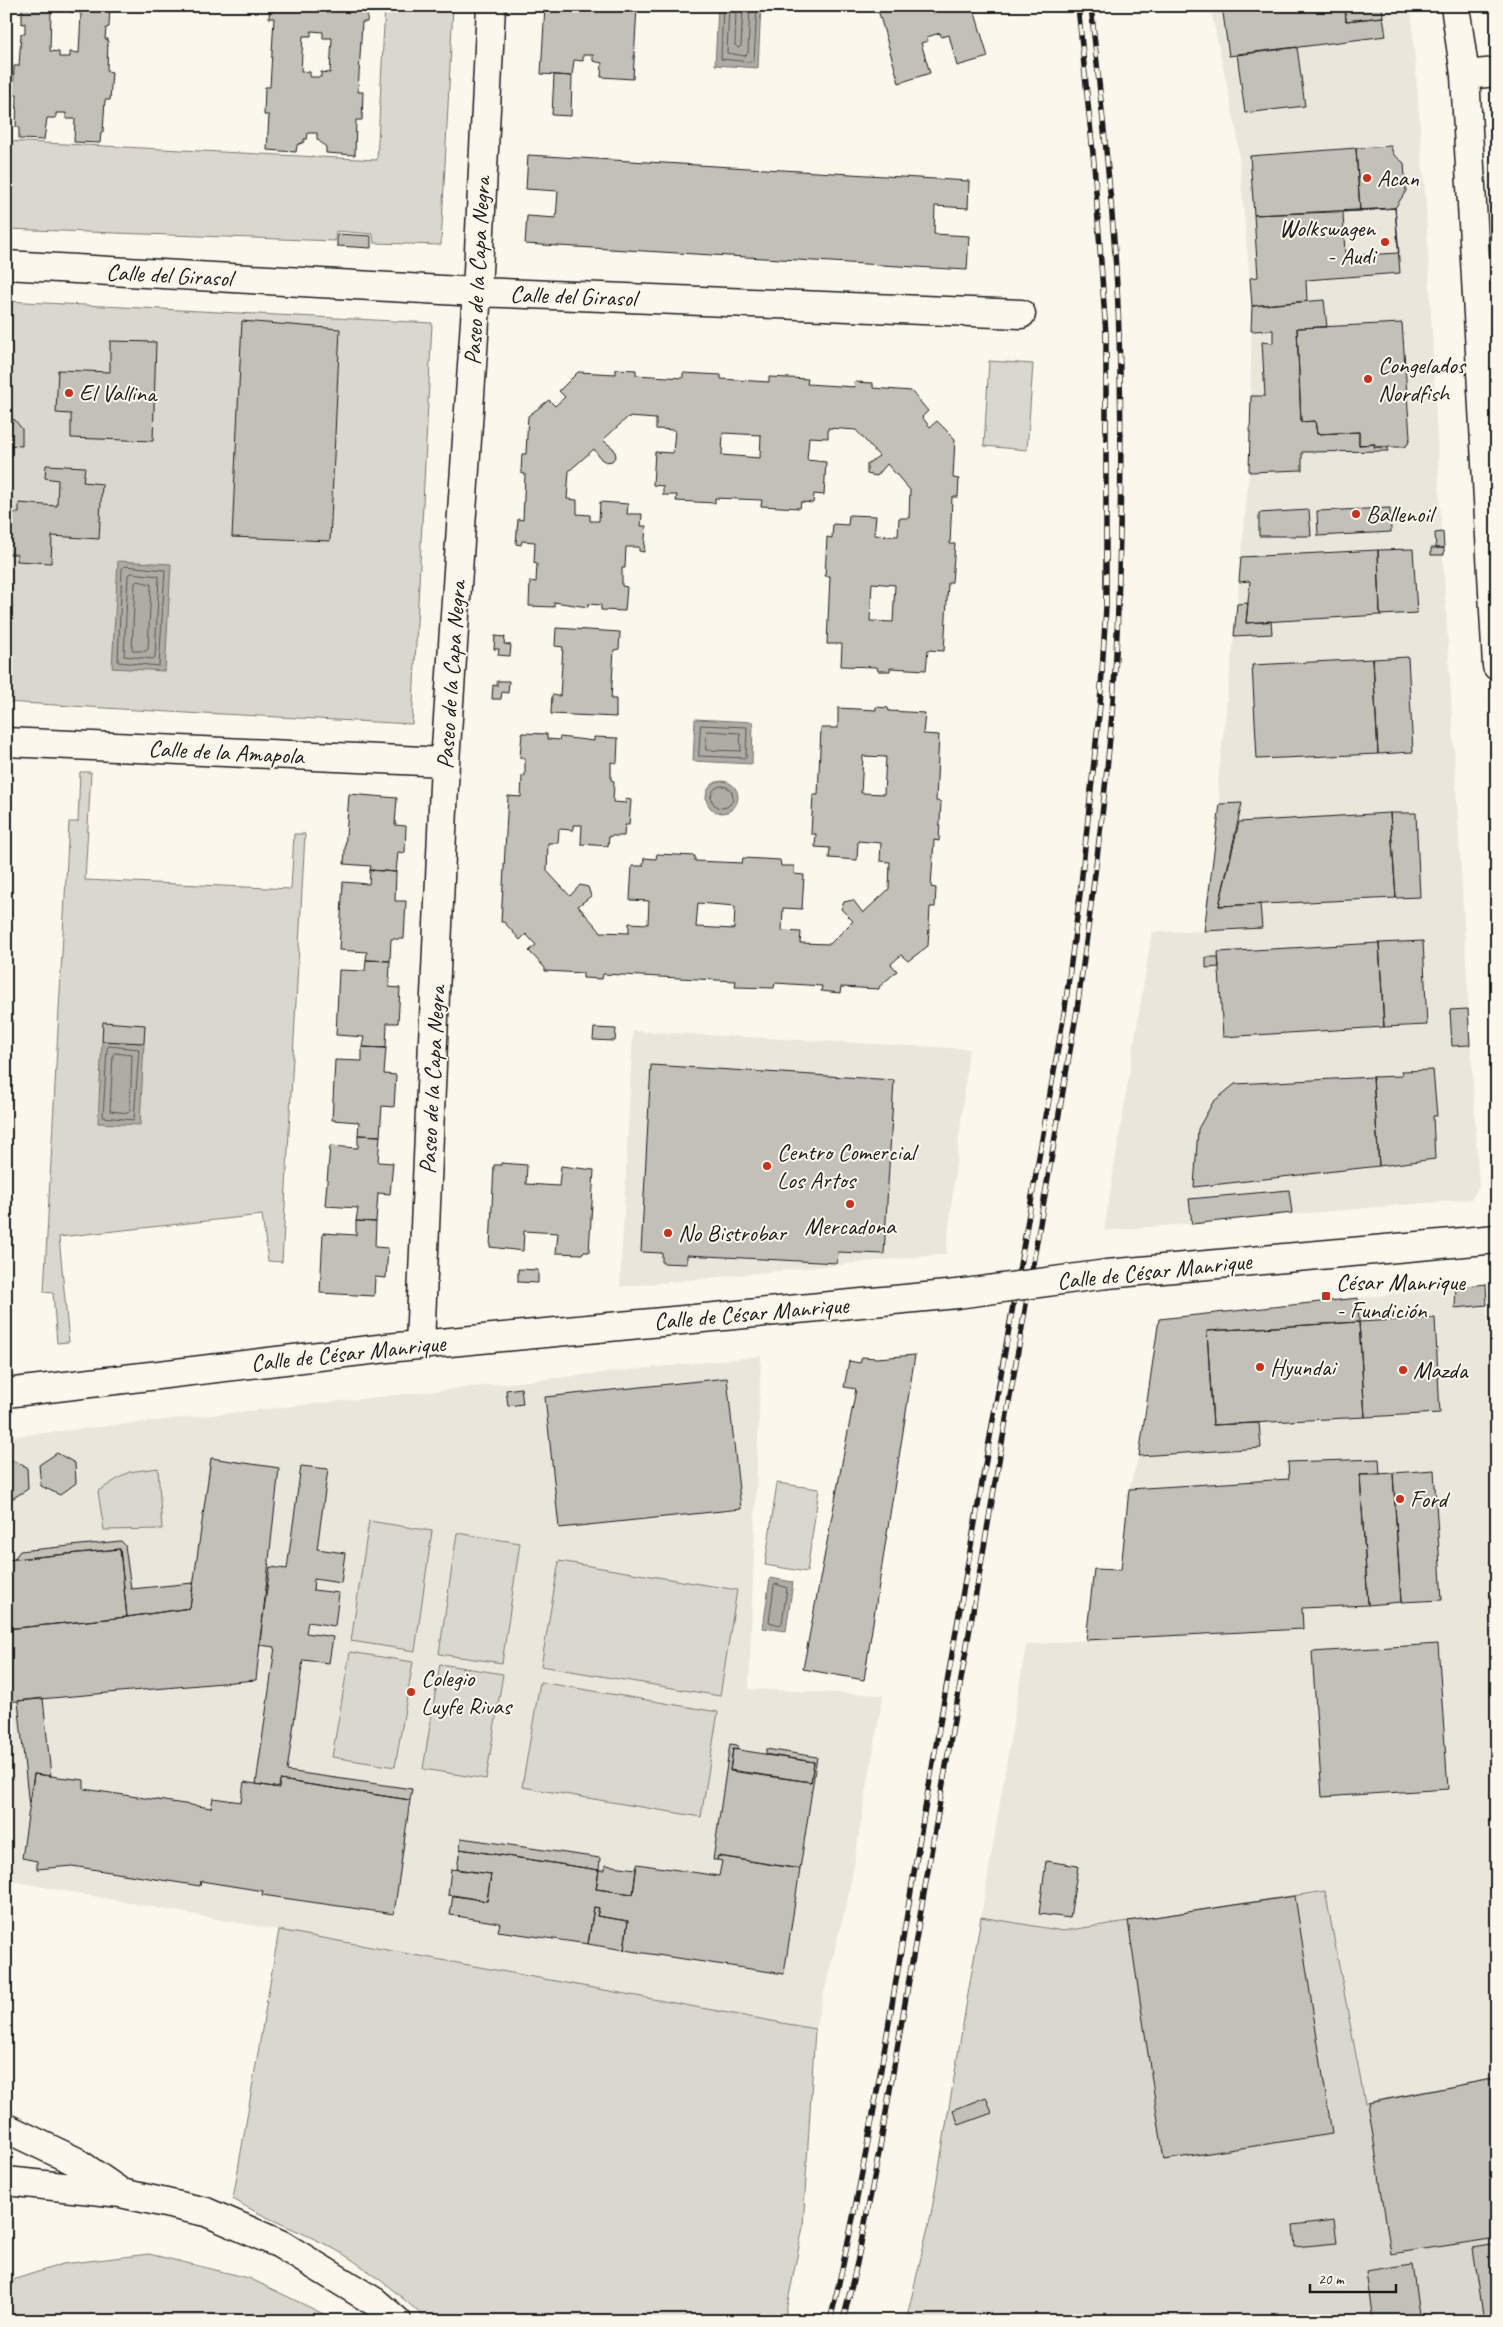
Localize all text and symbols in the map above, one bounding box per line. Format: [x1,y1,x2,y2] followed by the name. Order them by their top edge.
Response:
[1377,163,1419,193] place label: Acan
[1361,172,1373,184] marker: Acan
[457,174,497,366] street label: Paseo de la Capa Negra
[1279,213,1378,271] place label: Wolkswagen - Audi
[1379,236,1391,248] marker: Wolkswagen - Audi
[105,257,237,293] street label: Calle del Girasol
[509,279,640,313] street label: Calle del Girasol
[1378,350,1467,408] place label: Congelados Nordfish
[1362,373,1374,385] marker: Congelados Nordfish
[79,378,158,408] place label: El Vallina
[63,387,75,399] marker: El Vallina
[1366,499,1437,529] place label: Ballenoil
[1350,508,1362,520] marker: Ballenoil
[429,578,473,770] street label: Paseo de la Capa Negra
[148,733,306,771] street label: Calle de la Amapola
[412,983,452,1175] street label: Paseo de la Capa Negra
[777,1137,919,1195] place label: Centro Comercial Los Artos
[761,1160,773,1172] marker: Centro Comercial Los Artos
[844,1198,856,1210] marker: Mercadona
[805,1211,897,1241] place label: Mercadona
[678,1218,788,1248] place label: No Bistrobar
[662,1227,674,1239] marker: No Bistrobar
[1055,1246,1255,1296] street label: Calle de César Manrique
[1336,1267,1467,1325] place label: César Manrique - Fundición
[652,1289,852,1336] street label: Calle de César Manrique
[1320,1290,1332,1302] marker: César Manrique - Fundición
[249,1328,449,1378] street label: Calle de César Manrique
[1270,1352,1338,1382] place label: Hyundai
[1413,1355,1469,1385] place label: Mazda
[1254,1361,1266,1373] marker: Hyundai
[1397,1364,1409,1376] marker: Mazda
[1410,1484,1451,1514] place label: Ford
[1394,1493,1406,1505] marker: Ford
[421,1663,514,1721] place label: Colegio Luyfe Rivas
[405,1686,417,1698] marker: Colegio Luyfe Rivas
[1310,2262,1397,2294] scale bar
[1318,2270,1345,2289] text: 20 m

